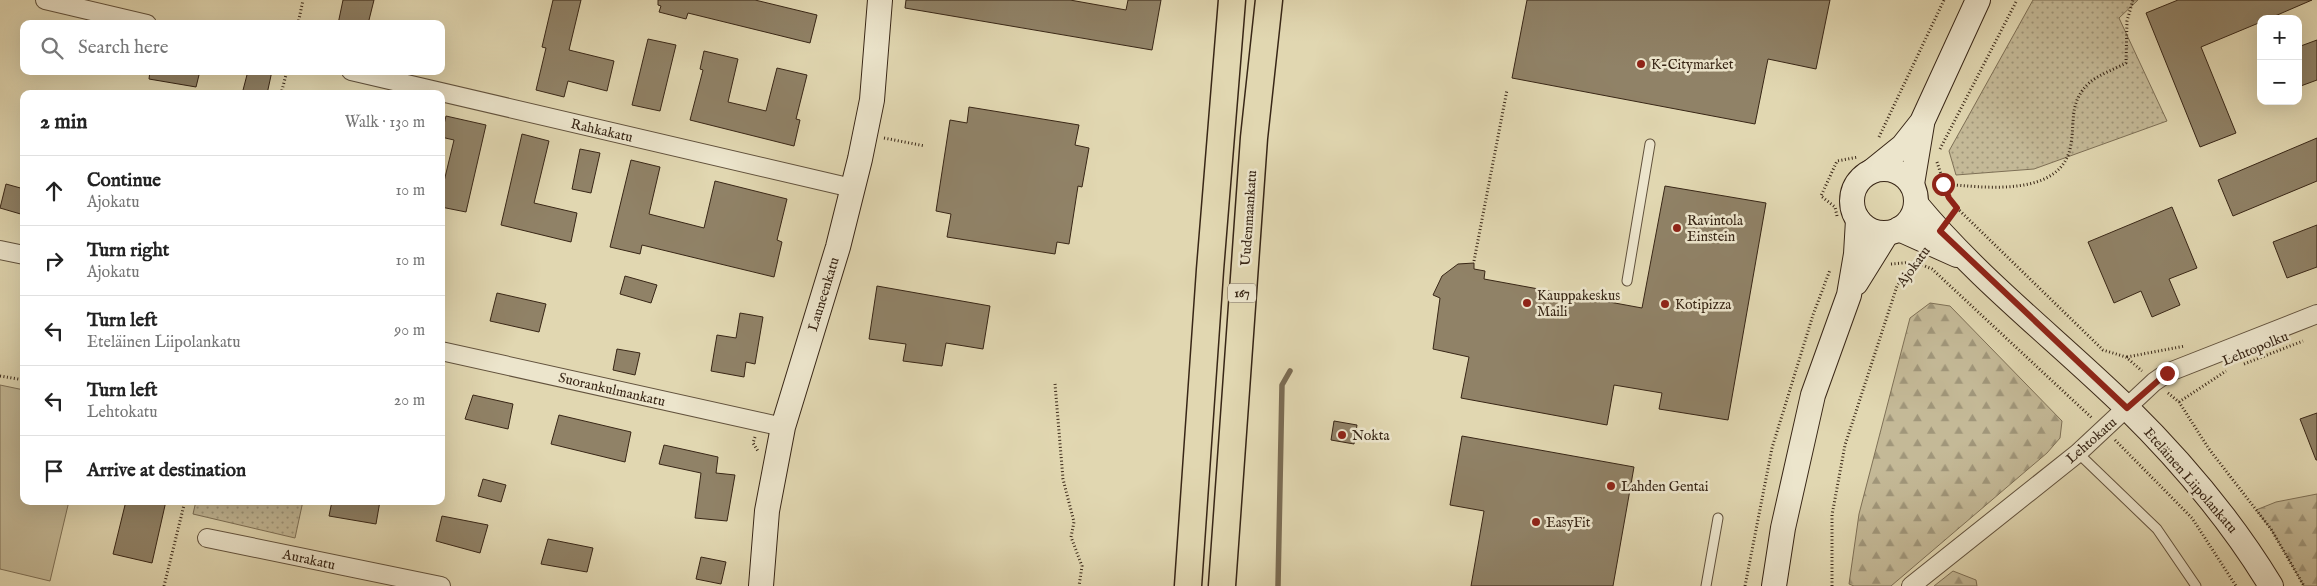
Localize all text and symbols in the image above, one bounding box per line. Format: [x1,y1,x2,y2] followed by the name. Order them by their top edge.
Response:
[2257,15,2302,105] map controls
[2257,15,2302,60] button: +
[20,20,445,75] search box
[38,34,66,62] icon: search
[78,36,169,60] text: Search here
[1651,56,1734,74] place label: K-Citymarket
[1635,58,1647,70] marker: K-Citymarket
[2257,60,2302,105] button: −
[40,109,87,136] text: 2 min
[345,113,425,133] text: Walk · 130 m
[569,115,635,147] street label: Rahkakatu
[87,169,161,193] text: Continue
[1237,170,1261,267] street label: Uudenmaankatu
[1932,173,1955,196] route start
[40,177,68,205] icon: ahead
[395,181,425,201] text: 10 m
[87,193,139,213] text: Ajokatu
[1687,212,1744,246] place label: Ravintola Einstein
[1671,222,1683,234] marker: Ravintola Einstein
[87,239,169,263] text: Turn right
[1892,243,1935,291] street label: Ajokatu
[40,247,68,275] icon: right
[395,251,425,271] text: 10 m
[804,255,844,334] street label: Launeenkatu
[87,263,139,283] text: Ajokatu
[1228,284,1256,302] road number: 167
[1537,287,1620,321] place label: Kauppakeskus Maili
[1675,296,1732,314] place label: Kotipizza
[1521,297,1533,309] marker: Kauppakeskus Maili
[1659,298,1671,310] marker: Kotipizza
[87,309,158,333] text: Turn left
[40,317,68,345] icon: left
[394,321,425,341] text: 90 m
[2220,327,2291,370] street label: Lehtopolku
[87,333,241,353] text: Eteläinen Liipolankatu
[2156,362,2179,385] route end
[557,369,667,411] street label: Suorankulmankatu
[87,379,158,403] text: Turn left
[40,387,68,415] icon: left
[394,391,425,411] text: 20 m
[87,403,158,423] text: Lehtokatu
[2062,414,2121,468] street label: Lehtokatu
[2139,424,2241,537] street label: Eteläinen Liipolankatu
[1352,427,1391,445] place label: Nokta
[1336,429,1348,441] marker: Nokta
[40,457,68,485] icon: arrive
[87,459,246,483] text: Arrive at destination
[1621,478,1709,496] place label: Lahden Gentai
[1605,480,1617,492] marker: Lahden Gentai
[1546,514,1591,532] place label: EasyFit
[1530,516,1542,528] marker: EasyFit
[280,545,337,574] street label: Aurakatu

